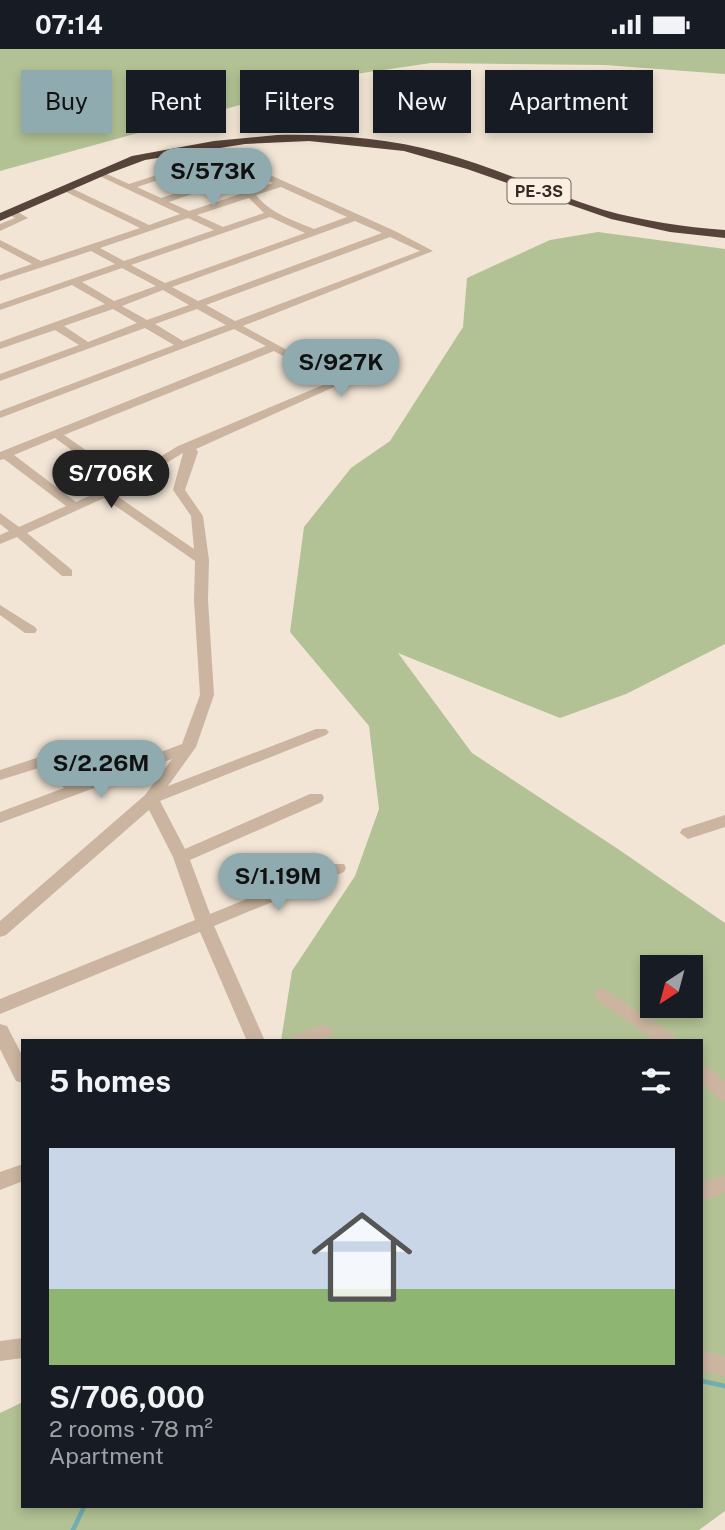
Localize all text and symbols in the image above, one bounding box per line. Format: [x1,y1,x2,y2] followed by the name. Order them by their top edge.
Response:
[35,9,103,40] text: 07:14
[21,70,112,133] chip: Buy
[126,70,226,133] chip: Rent
[240,70,359,133] chip: Filters
[373,70,471,133] chip: New
[485,70,653,133] chip: Apartment
[156,149,270,208] pin: S/573K
[170,157,256,184] text: S/573K
[508,179,570,203] road number: PE-3S
[284,339,398,399] pin: S/927K
[298,348,384,375] text: S/927K
[54,451,168,510] pin: S/706K
[68,459,154,486] text: S/706K
[36,741,166,800] pin: S/2.26M
[53,749,149,776] text: S/2.26M
[213,853,343,913] pin: S/1.19M
[235,862,321,889] text: S/1.19M
[640,955,704,1019] north arrow
[640,955,703,1018] map controls
[637,1062,675,1100] icon: filters
[49,1063,171,1099] text: 5 homes
[299,1194,425,1320] icon: home
[49,1379,205,1415] text: S/706,000
[49,1415,213,1442] text: 2 rooms · 78 m²
[49,1442,164,1469] text: Apartment

